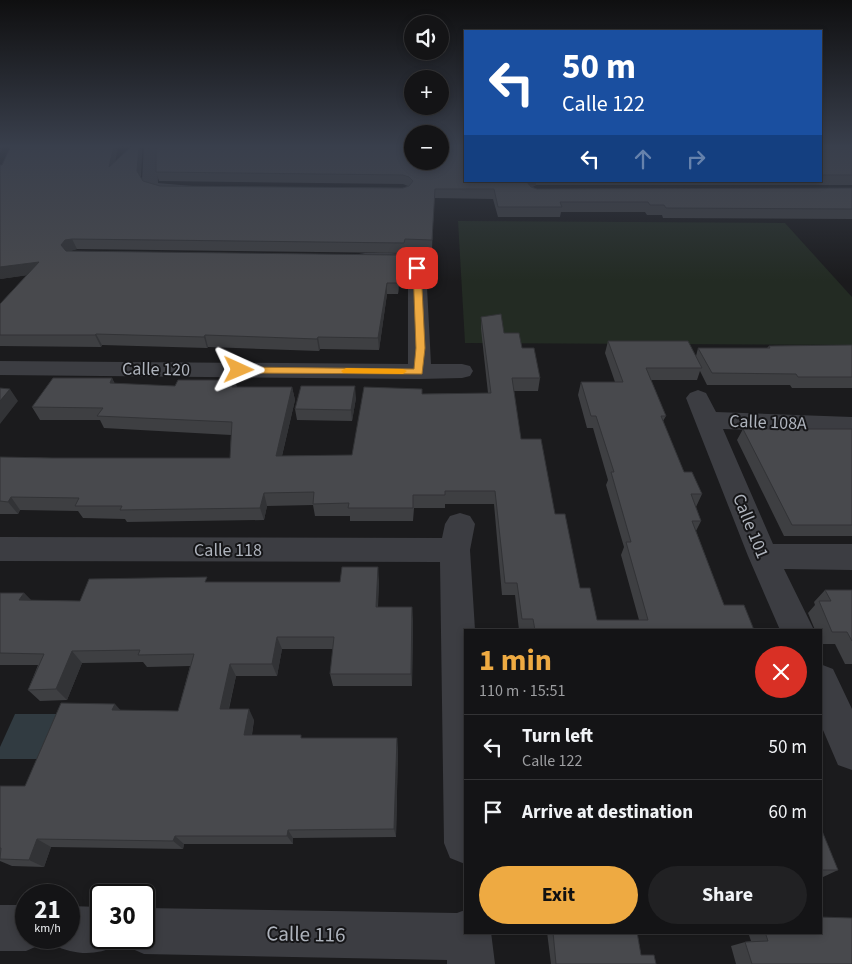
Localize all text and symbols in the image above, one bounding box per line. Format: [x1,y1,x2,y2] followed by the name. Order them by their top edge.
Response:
[404,15,449,170] map controls
[404,15,449,60] button: sound
[562,42,636,92] text: 50 m
[479,50,544,115] icon: left
[404,70,449,115] button: +
[562,88,645,120] text: Calle 122
[404,125,449,170] button: −
[576,145,604,173] icon: left
[629,145,657,173] icon: ahead
[682,145,710,173] icon: right
[396,247,438,289] pin
[403,254,431,282] icon: arrive
[212,343,264,395] position arrow
[122,356,190,383] street label: Calle 120
[729,409,807,436] street label: Calle 108A
[726,490,775,562] street label: Calle 101
[194,538,262,563] street label: Calle 118
[479,639,552,682] text: 1 min
[755,646,807,698] button: close
[479,680,566,702] text: 110 m · 15:51
[522,723,593,750] text: Turn left
[479,733,507,761] icon: left
[769,734,807,761] text: 50 m
[522,750,582,772] text: Calle 122
[479,798,507,826] icon: arrive
[522,799,693,826] text: Arrive at destination
[769,799,807,826] text: 60 m
[479,866,638,924] button: Exit
[648,866,807,924] button: Share
[90,884,155,949] speed limit sign: 30
[34,892,61,928] text: 21
[266,918,346,950] street label: Calle 116
[34,920,61,937] text: km/h

